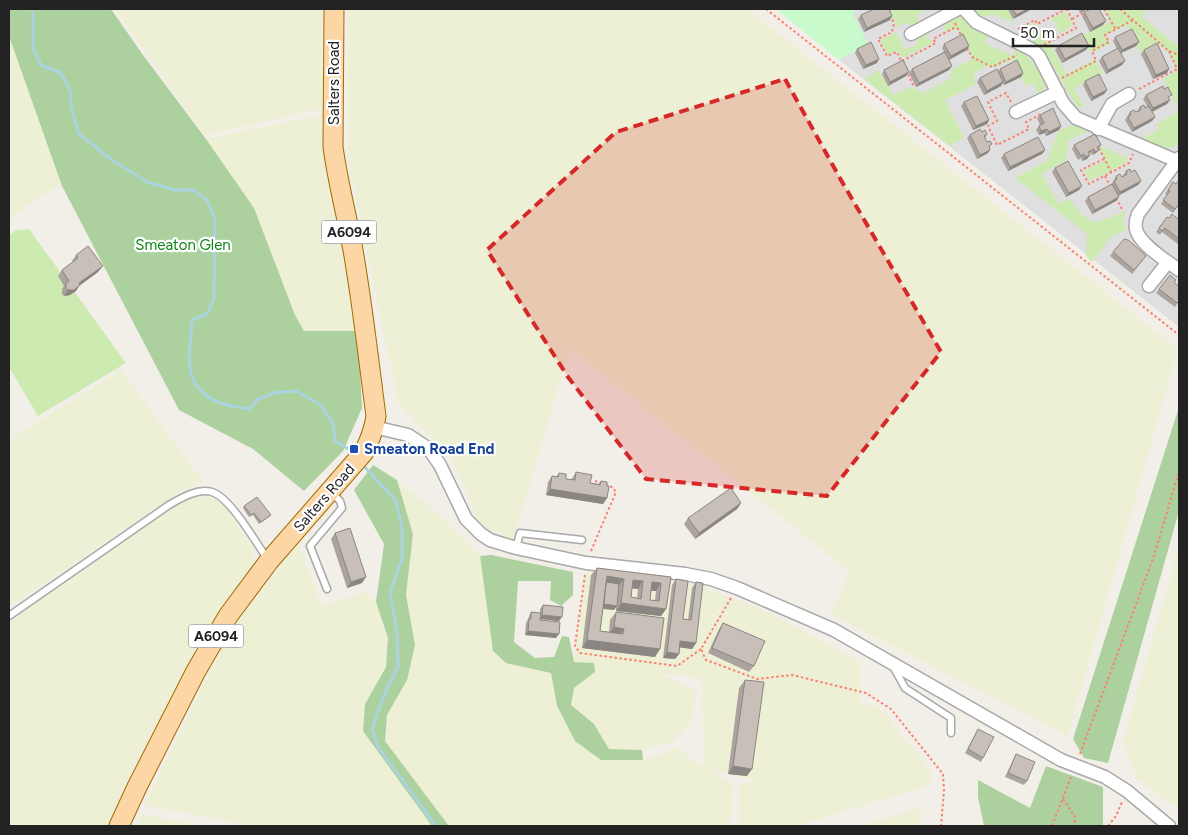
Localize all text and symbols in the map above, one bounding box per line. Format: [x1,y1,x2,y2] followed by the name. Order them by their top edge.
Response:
[1013,15,1094,47] scale bar
[1020,24,1055,42] text: 50 m
[325,41,343,125] street label: Salters Road
[322,220,376,243] road number: A6094
[135,236,231,254] park label: Smeaton Glen
[364,440,494,458] place label: Smeaton Road End
[348,443,360,455] marker: Smeaton Road End
[290,460,358,536] street label: Salters Road
[188,624,244,648] road number: A6094

